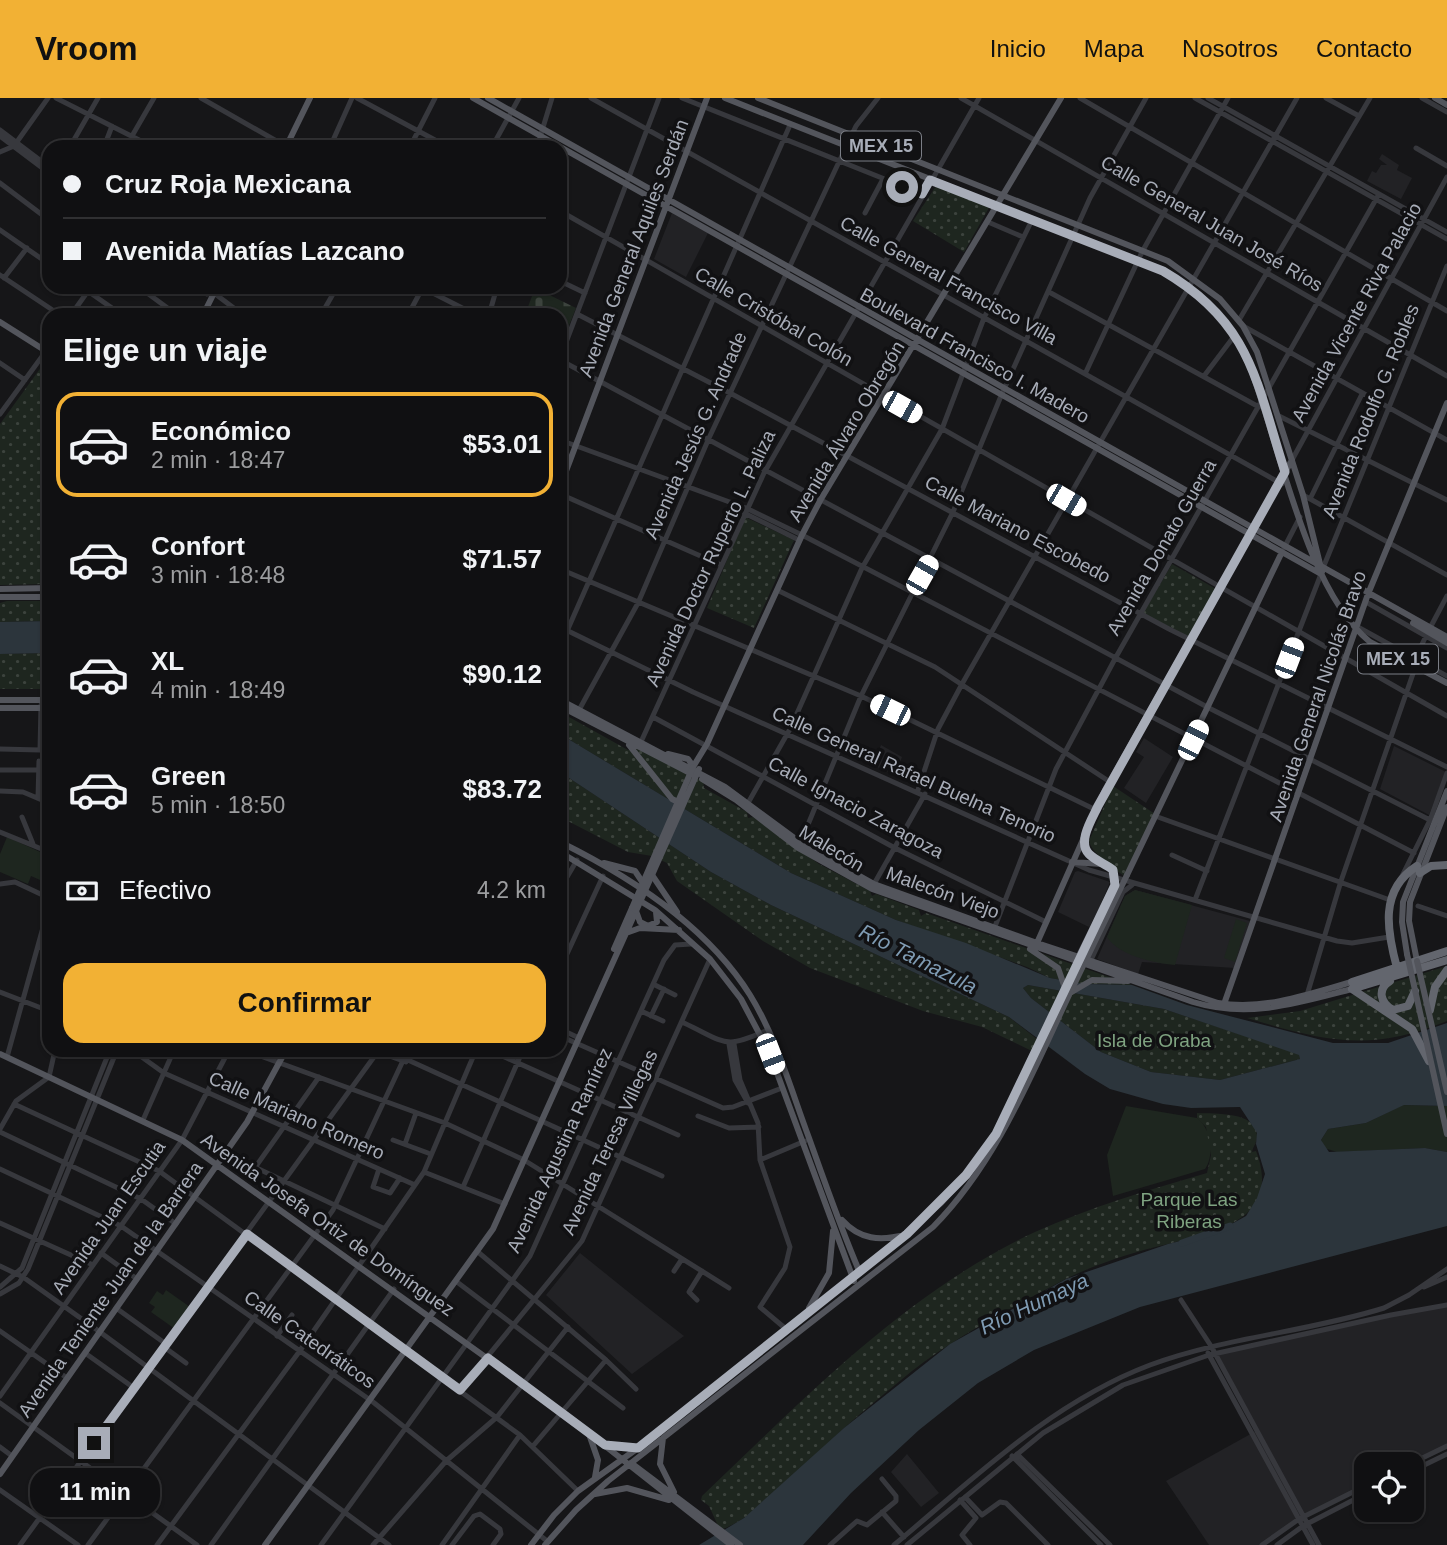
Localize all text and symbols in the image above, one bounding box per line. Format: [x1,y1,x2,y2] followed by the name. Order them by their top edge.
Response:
[35,30,138,67] text: Vroom
[990,35,1046,62] text: Inicio
[1084,35,1144,62] text: Mapa
[1182,35,1278,62] text: Nosotros
[1316,35,1412,62] text: Contacto
[575,116,692,380] street label: Avenida General Aquiles Serdán
[841,131,921,160] road number: MEX 15
[1097,151,1326,296] street label: Calle General Juan José Ríos
[105,169,351,199] text: Cruz Roja Mexicana
[886,171,918,203] route start
[1287,199,1426,426] street label: Avenida Vicente Riva Palacio
[837,212,1061,349] street label: Calle General Francisco Villa
[105,236,405,266] text: Avenida Matías Lazcano
[691,263,856,370] street label: Calle Cristóbal Colón
[857,284,1093,427] street label: Boulevard Francisco I. Madero
[1318,301,1423,521] street label: Avenida Rodolfo G. Robles
[640,328,751,542] street label: Avenida Jesús G. Andrade
[63,332,268,368] text: Elige un viaje
[784,337,909,525] street label: Avenida Álvaro Obregón
[879,388,926,426] car
[67,413,130,476] icon: car
[151,416,291,446] text: Económico
[642,426,779,690] street label: Avenida Doctor Ruperto L. Paliza
[462,429,542,459] text: $53.01
[151,447,285,473] text: 2 min · 18:47
[1103,455,1221,639] street label: Avenida Donato Guerra
[921,472,1114,587] street label: Calle Mariano Escobedo
[1043,480,1090,520] car
[67,528,130,591] icon: car
[151,531,245,561] text: Confort
[462,544,542,574] text: $71.57
[903,552,942,598] car
[151,562,285,588] text: 3 min · 18:48
[1265,568,1370,824] street label: Avenida General Nicolás Bravo
[1272,635,1307,681] car
[67,643,130,706] icon: car
[1358,644,1438,674] road number: MEX 15
[151,646,184,676] text: XL
[462,659,542,689] text: $90.12
[151,677,285,703] text: 4 min · 18:49
[867,691,914,729] car
[769,702,1059,847] street label: Calle General Rafael Buelna Tenorio
[1175,717,1212,763] car
[765,752,947,863] street label: Calle Ignacio Zaragoza
[67,758,130,821] icon: car
[151,761,226,791] text: Green
[462,774,542,804] text: $83.72
[151,792,285,818] text: 5 min · 18:50
[796,821,868,876] street label: Malecón
[883,862,1002,923] street label: Malecón Viejo
[63,872,101,910] icon: cash
[119,875,212,905] text: Efectivo
[477,877,546,903] text: 4.2 km
[856,919,981,998] water label: Río Tamazula
[63,963,546,1043] button: Confirmar
[1097,1030,1211,1051] park label: Isla de Oraba
[753,1031,788,1077] car
[503,1044,616,1256] street label: Avenida Agustina Ramírez
[557,1046,662,1238] street label: Avenida Teresa Villegas
[206,1067,388,1164] street label: Calle Mariano Romero
[197,1129,458,1320] street label: Avenida Josefa Ortiz de Domínguez
[48,1136,170,1298] street label: Avenida Juan Escutia
[14,1157,207,1421] street label: Avenida Teniente Juan de la Barrera
[1140,1189,1238,1232] park label: Parque Las Riberas
[976,1268,1092,1339] water label: Río Humaya
[240,1286,379,1393] street label: Calle Catedráticos
[78,1427,110,1459] route end
[1354,1452,1424,1522] map controls
[1354,1452,1424,1522] button: locate
[29,1468,159,1516] callout: 11 min
[59,1479,131,1505] text: 11 min

